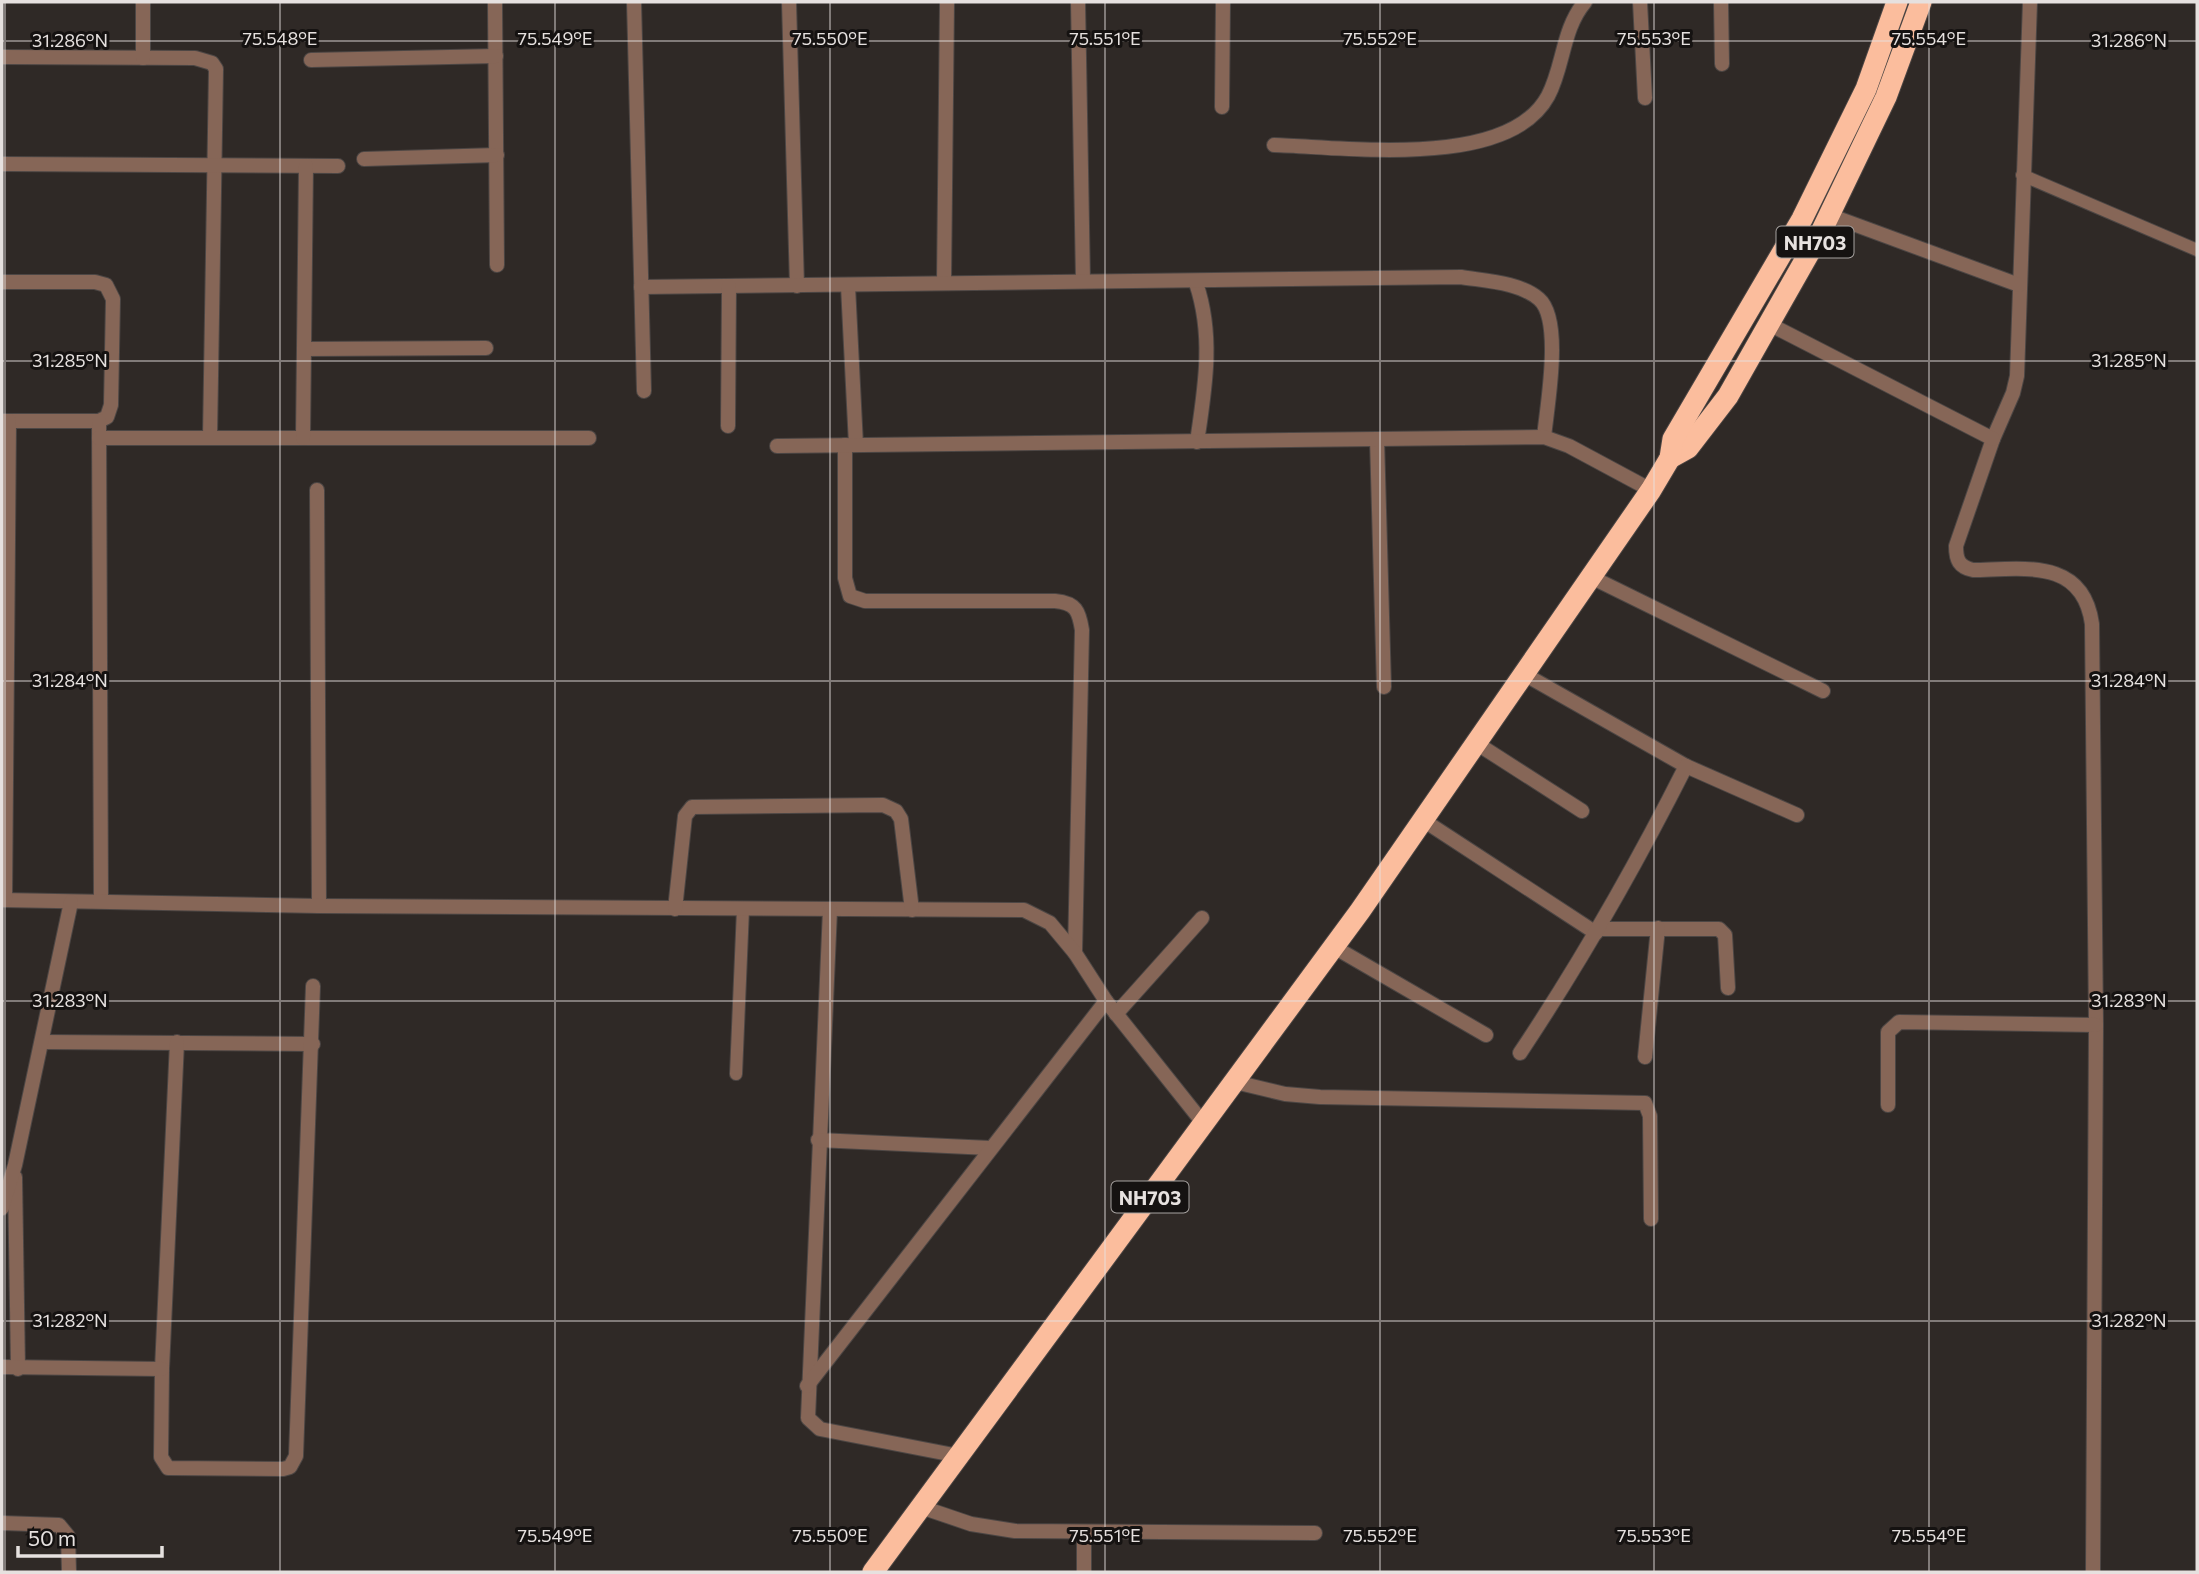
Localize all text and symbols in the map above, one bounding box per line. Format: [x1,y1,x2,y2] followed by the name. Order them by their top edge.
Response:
[243,27,317,49] text: 75.548°E
[518,27,592,49] text: 75.549°E
[792,27,868,49] text: 75.550°E
[1069,27,1141,49] text: 75.551°E
[1343,27,1417,49] text: 75.552°E
[1617,27,1691,49] text: 75.553°E
[1892,27,1966,49] text: 75.554°E
[32,29,108,51] text: 31.286°N
[2091,29,2167,51] text: 31.286°N
[1776,226,1854,258] road number: NH703
[32,349,108,371] text: 31.285°N
[2091,349,2167,371] text: 31.285°N
[32,669,108,691] text: 31.284°N
[2091,669,2167,691] text: 31.284°N
[32,989,108,1011] text: 31.283°N
[2091,989,2167,1011] text: 31.283°N
[1112,1182,1188,1212] road number: NH703
[32,1309,108,1331] text: 31.282°N
[2091,1309,2167,1331] text: 31.282°N
[18,1514,161,1558] scale bar
[518,1524,592,1546] text: 75.549°E
[792,1524,868,1546] text: 75.550°E
[1069,1524,1141,1546] text: 75.551°E
[1343,1524,1417,1546] text: 75.552°E
[1617,1524,1691,1546] text: 75.553°E
[1892,1524,1966,1546] text: 75.554°E
[28,1525,76,1550] text: 50 m

